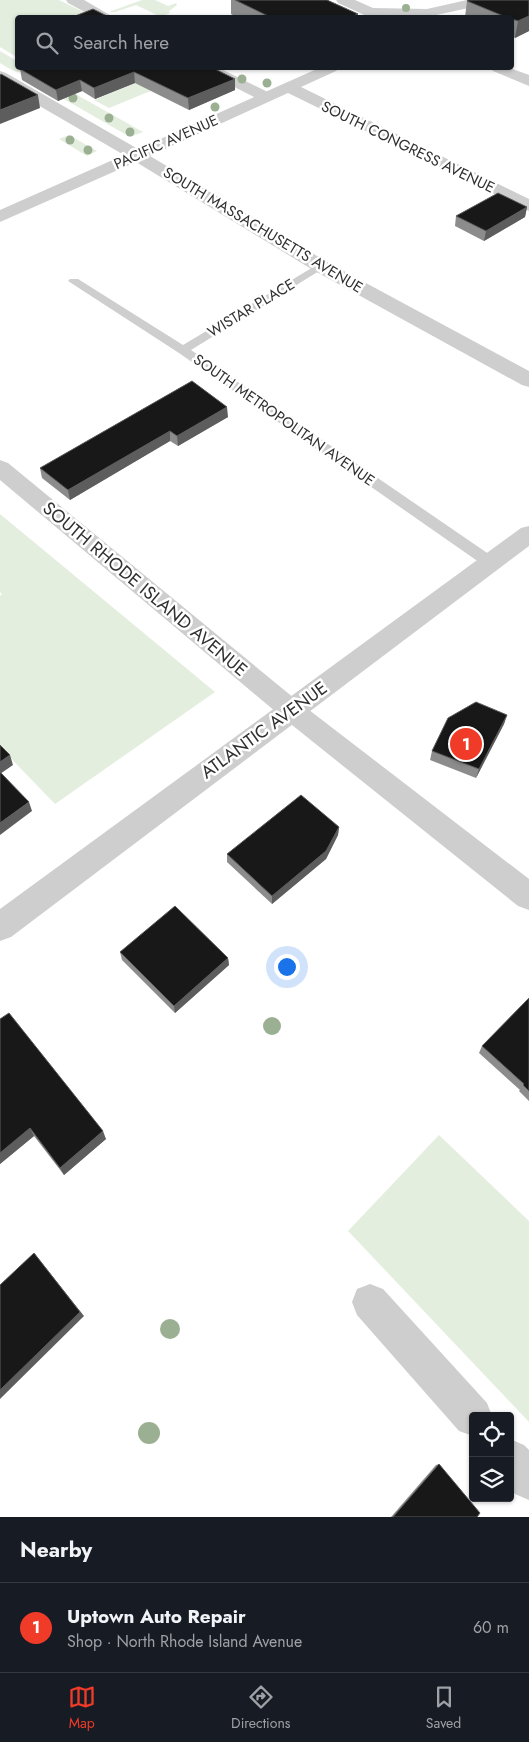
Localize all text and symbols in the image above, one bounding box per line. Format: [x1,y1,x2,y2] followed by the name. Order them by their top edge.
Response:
[15,15,514,70] search box
[33,29,61,57] icon: search
[73,29,169,56] text: Search here
[318,95,498,199] street label: SOUTH CONGRESS AVENUE
[110,109,222,175] street label: PACIFIC AVENUE
[159,161,367,299] street label: SOUTH MASSACHUSETTS AVENUE
[203,273,299,343] street label: WISTAR PLACE
[189,349,379,491] street label: SOUTH METROPOLITAN AVENUE
[37,495,253,683] street label: SOUTH RHODE ISLAND AVENUE
[195,675,333,785] street label: ATLANTIC AVENUE
[450,725,482,763] pin: 1
[274,954,300,980] your location
[469,1412,514,1502] map controls
[469,1412,514,1457] button: locate
[469,1457,514,1502] button: layers
[20,1535,92,1565] text: Nearby
[67,1603,246,1630] text: Uptown Auto Repair
[32,1616,40,1639] text: 1
[473,1616,509,1639] text: 60 m
[67,1630,302,1653] text: Shop · North Rhode Island Avenue
[68,1683,96,1733] tab: Map
[231,1683,290,1733] tab: Directions
[426,1683,461,1733] tab: Saved

